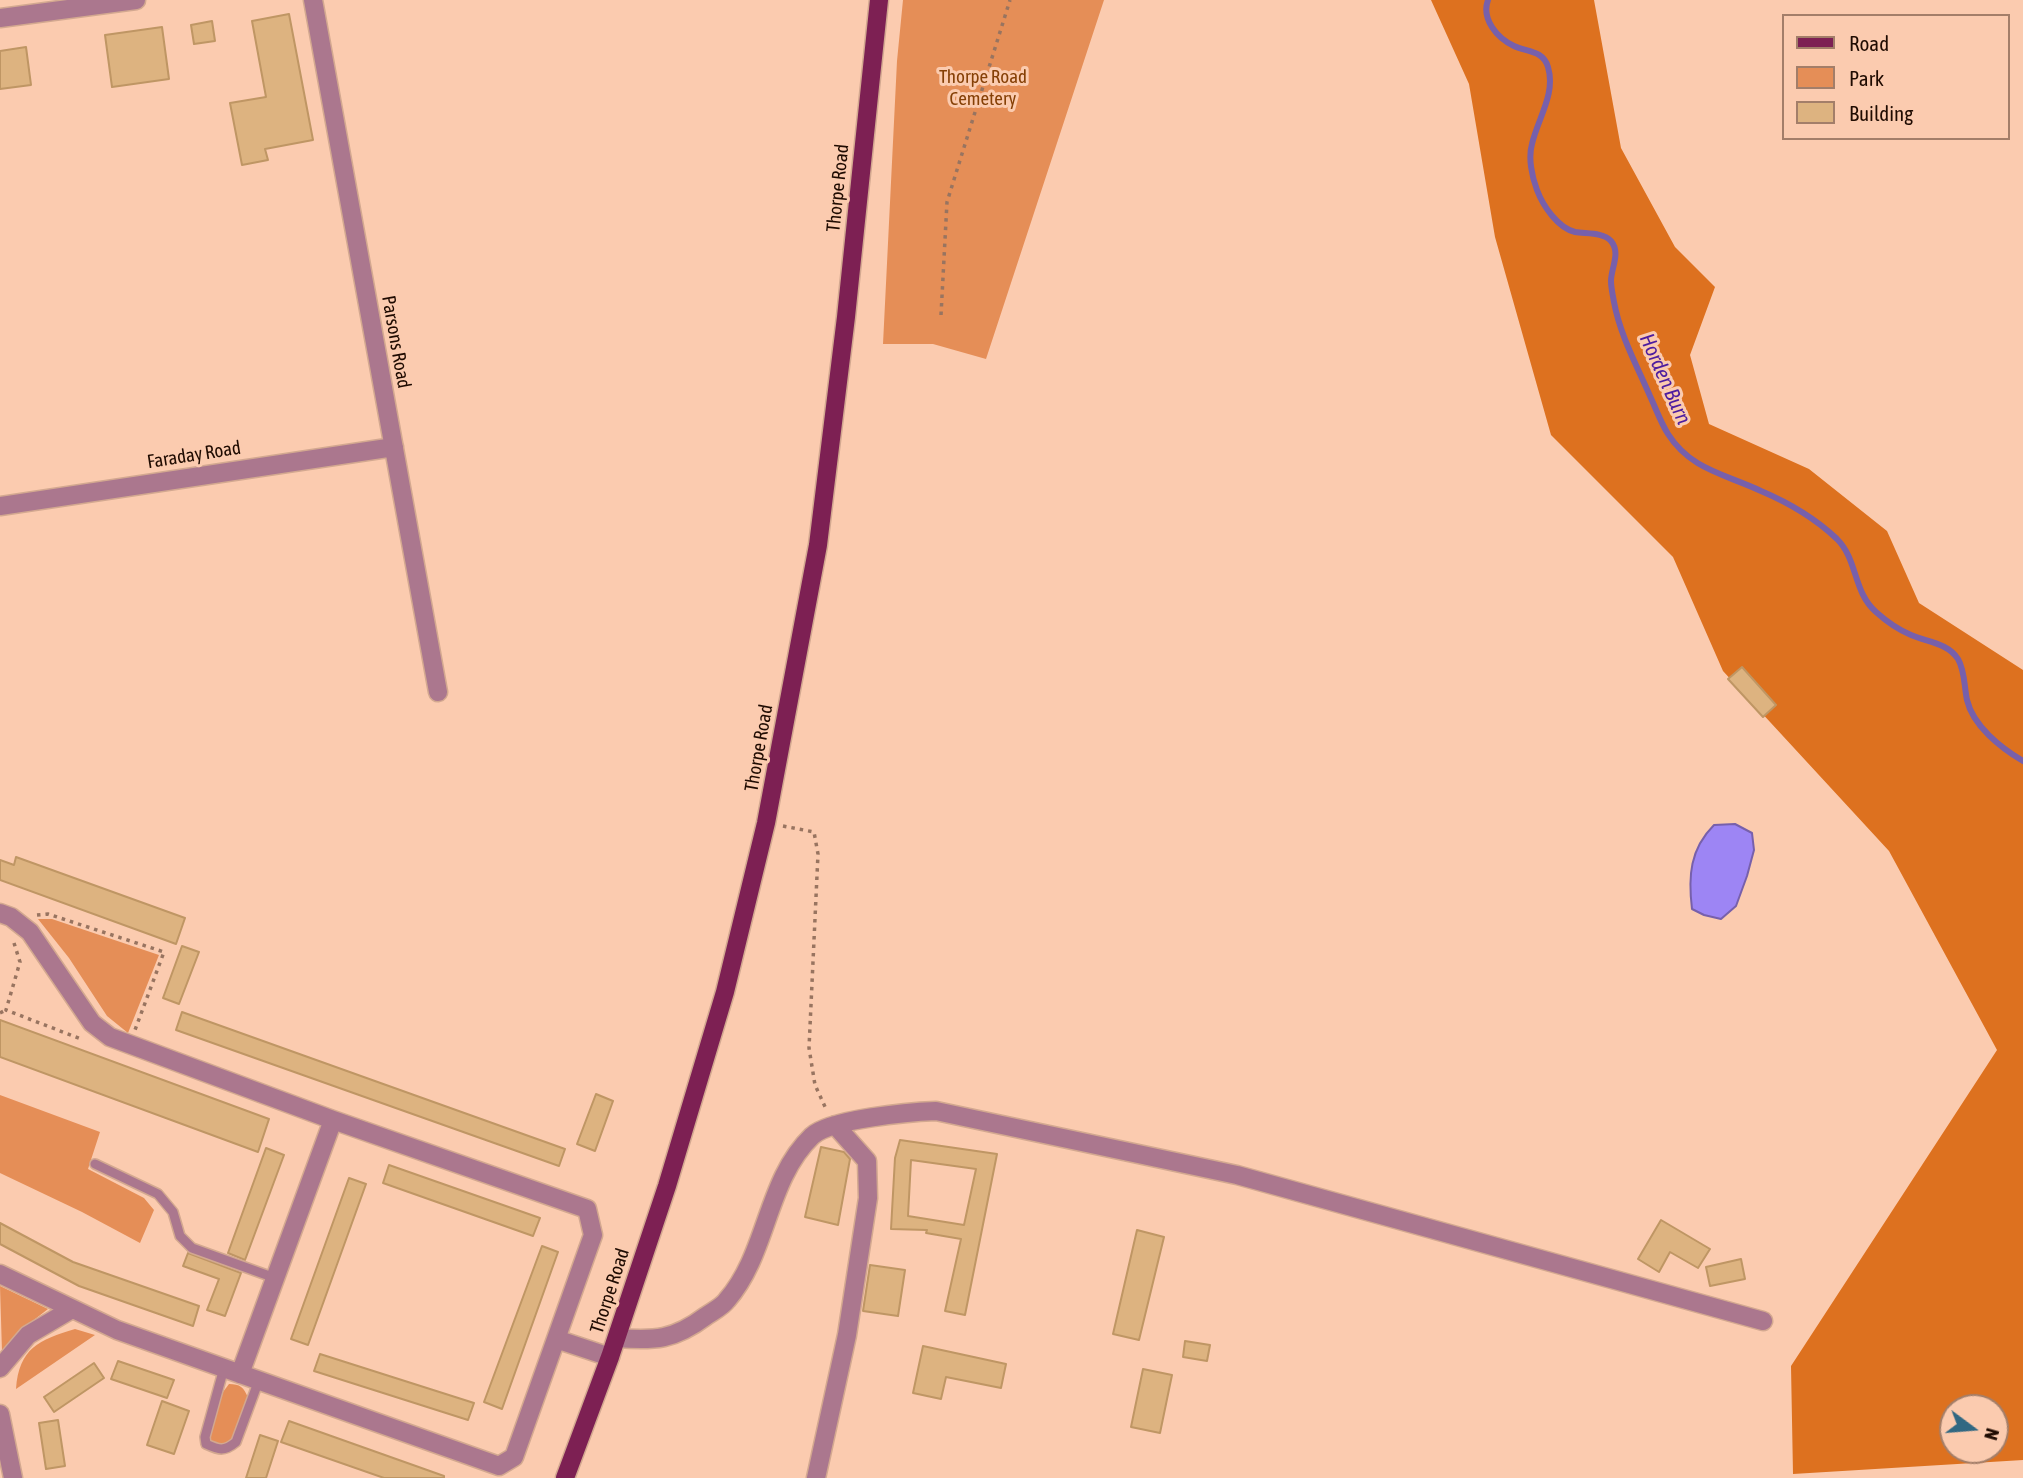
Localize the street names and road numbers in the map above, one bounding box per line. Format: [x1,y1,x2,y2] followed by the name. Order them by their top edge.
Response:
[822,143,854,233] street label: Thorpe Road
[377,294,415,390] street label: Parsons Road
[145,436,243,474] street label: Faraday Road
[740,703,778,793] street label: Thorpe Road
[586,1246,634,1336] street label: Thorpe Road

